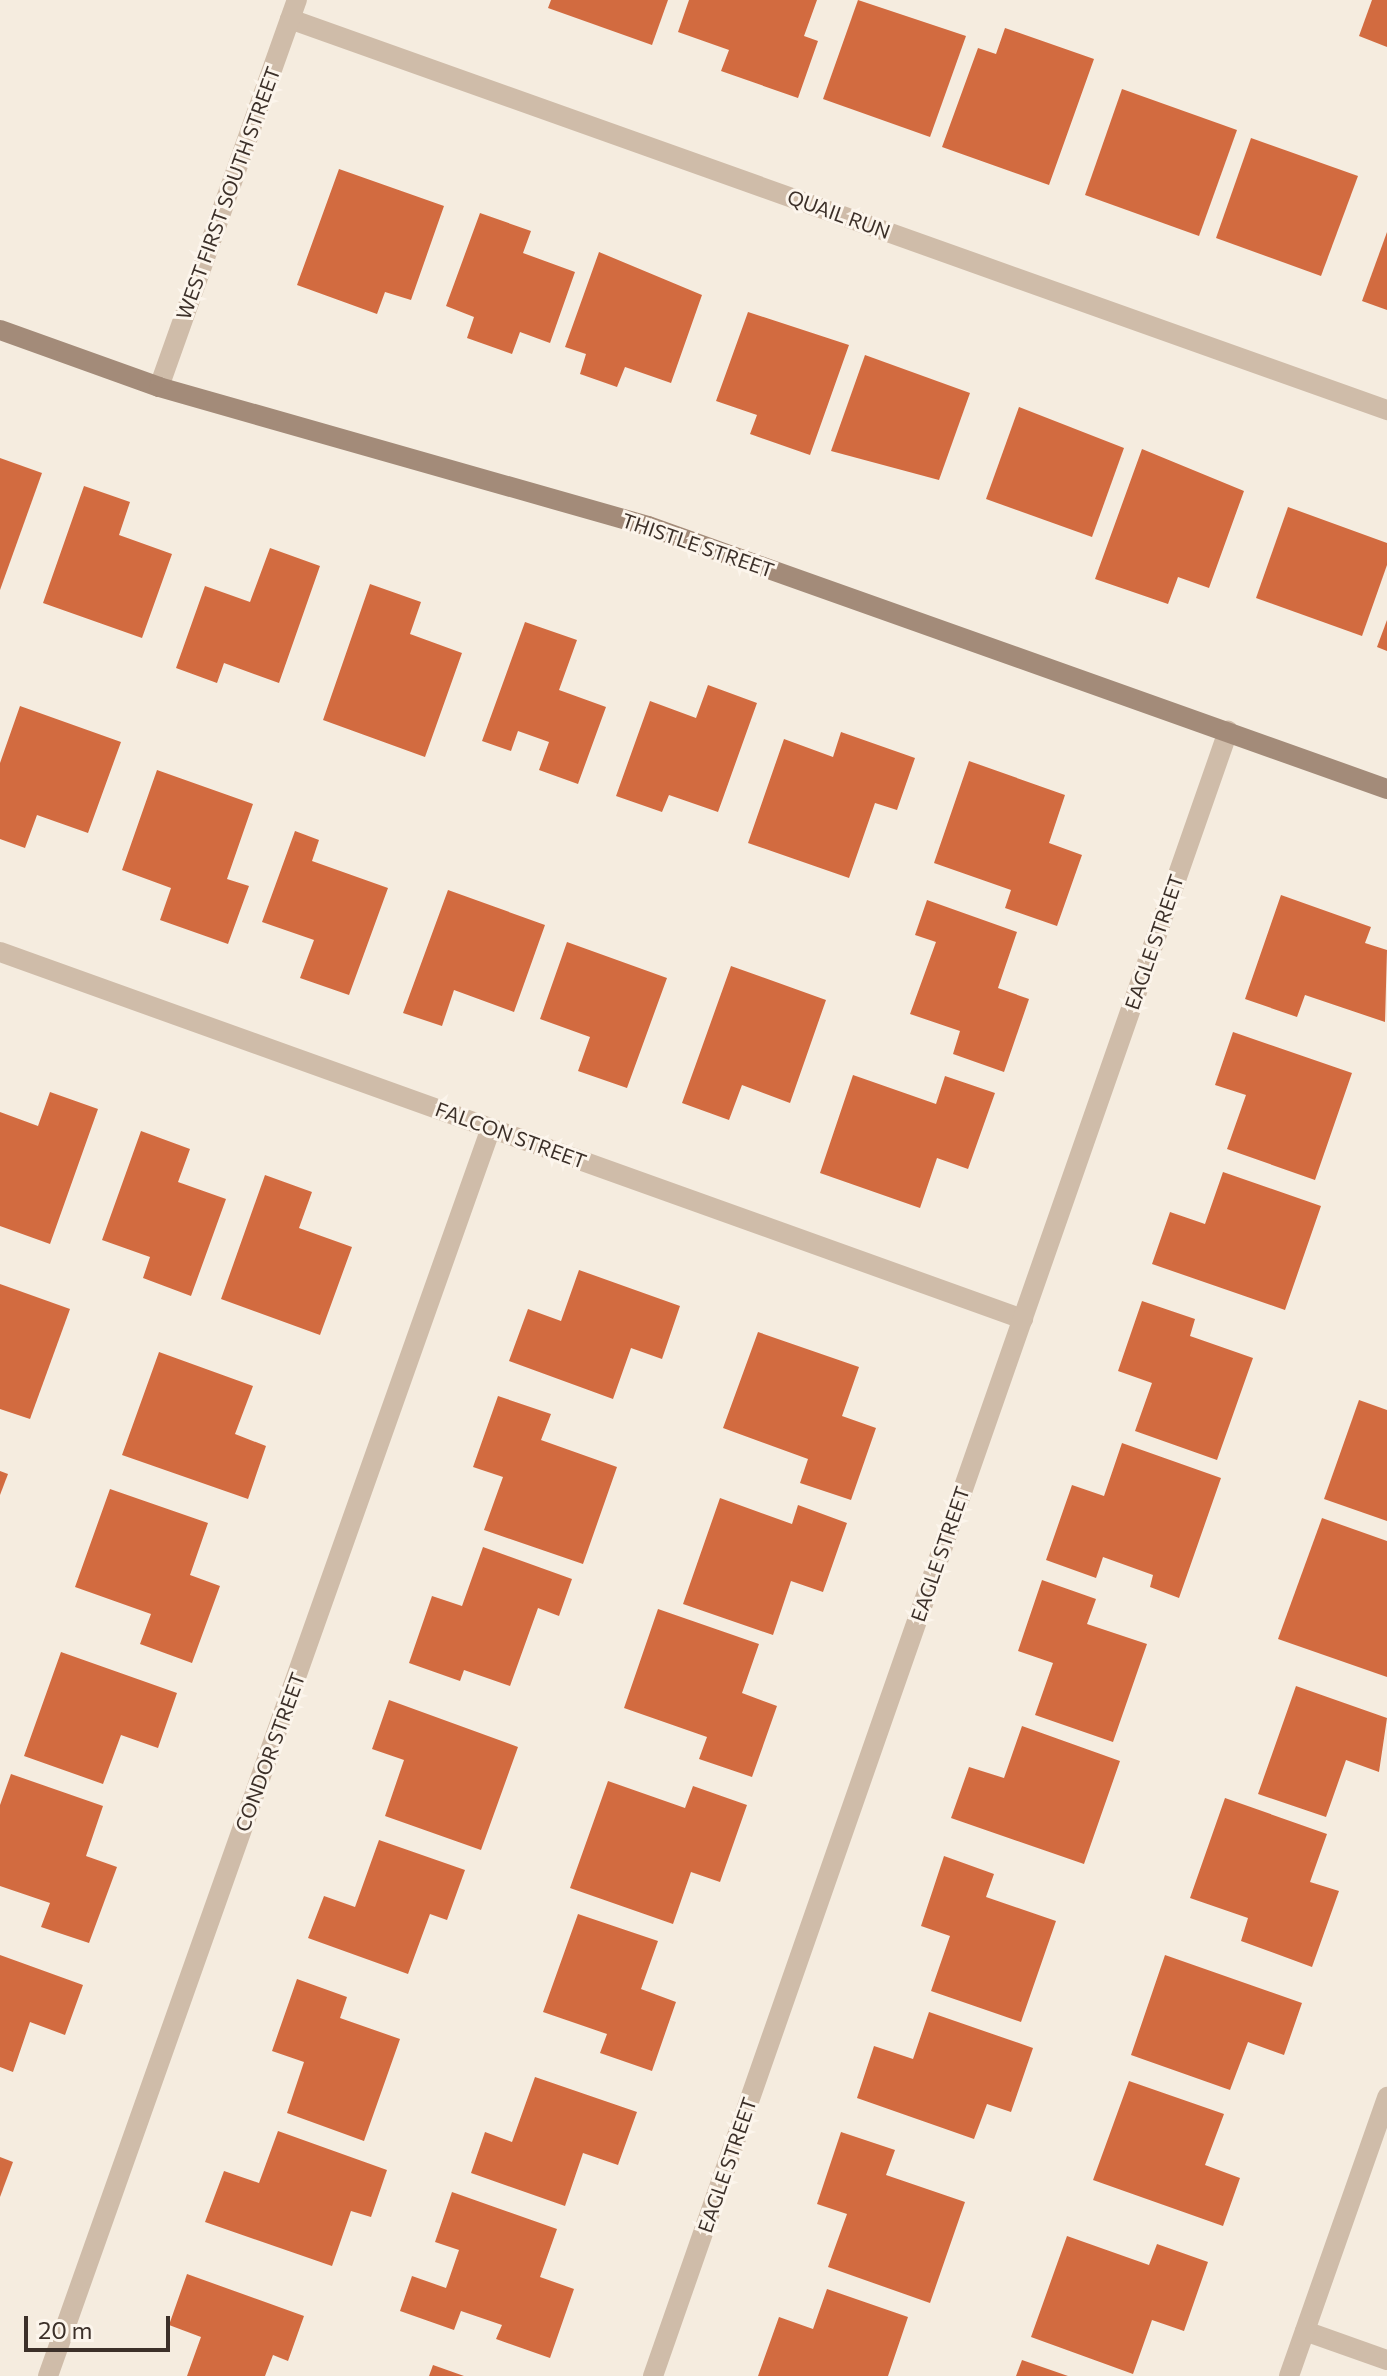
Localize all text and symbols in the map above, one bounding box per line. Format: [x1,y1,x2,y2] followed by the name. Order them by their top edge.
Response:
[171,63,285,323] street label: WEST FIRST SOUTH STREET
[784,184,894,244] street label: QUAIL RUN
[619,508,777,582] street label: THISTLE STREET
[1120,871,1188,1013] street label: EAGLE STREET
[432,1097,590,1173] street label: FALCON STREET
[906,1483,974,1625] street label: EAGLE STREET
[230,1669,310,1835] street label: CONDOR STREET
[693,2094,761,2236] street label: EAGLE STREET
[28,2300,174,2350] scale bar
[38,2315,92,2344] text: 20 m

